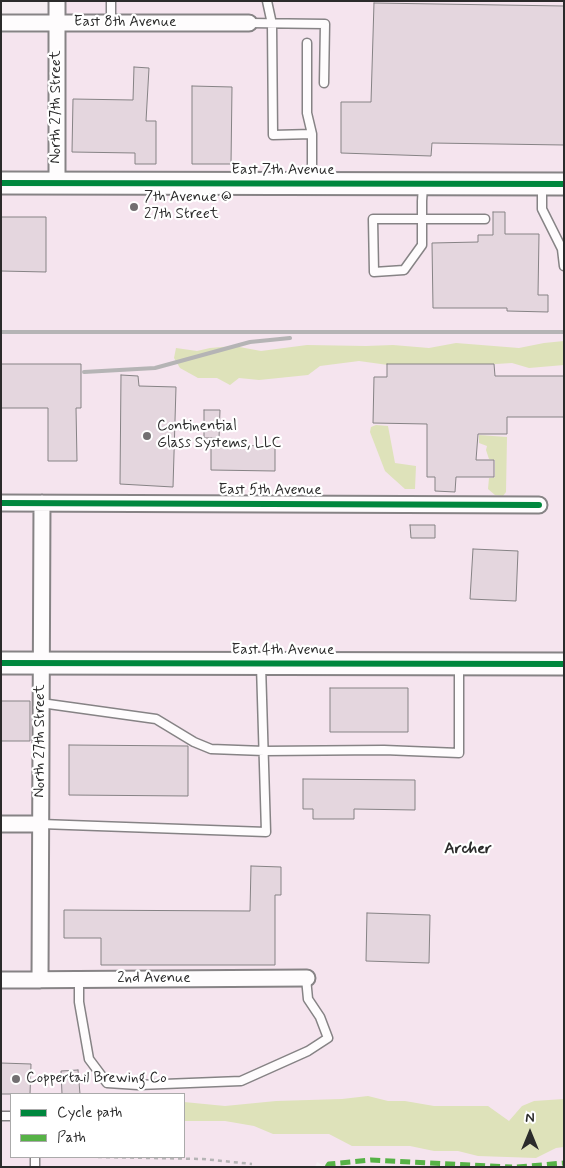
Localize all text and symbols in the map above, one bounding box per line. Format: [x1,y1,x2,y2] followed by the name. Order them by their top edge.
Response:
[74,14,176,32] street label: East 8th Avenue
[48,50,66,164] street label: North 27th Street
[231,162,335,180] street label: East 7th Avenue
[144,189,232,224] place label: 7th Avenue @ 27th Street
[128,201,140,213] marker: 7th Avenue @ 27th Street
[157,418,281,453] place label: Continential Glass Systems, LLC
[141,430,153,442] marker: Continential Glass Systems, LLC
[218,482,322,500] street label: East 5th Avenue
[232,642,334,660] street label: East 4th Avenue
[32,684,50,798] street label: North 27th Street
[444,840,492,860] district label: Archer
[117,970,191,988] street label: 2nd Avenue
[26,1070,167,1088] place label: Coppertail Brewing Co
[10,1073,22,1085] marker: Coppertail Brewing Co
[10,1093,185,1158] legend
[57,1103,122,1123] text: Cycle path
[505,1108,555,1158] north arrow
[525,1109,535,1127] text: N
[57,1128,86,1148] text: Path

